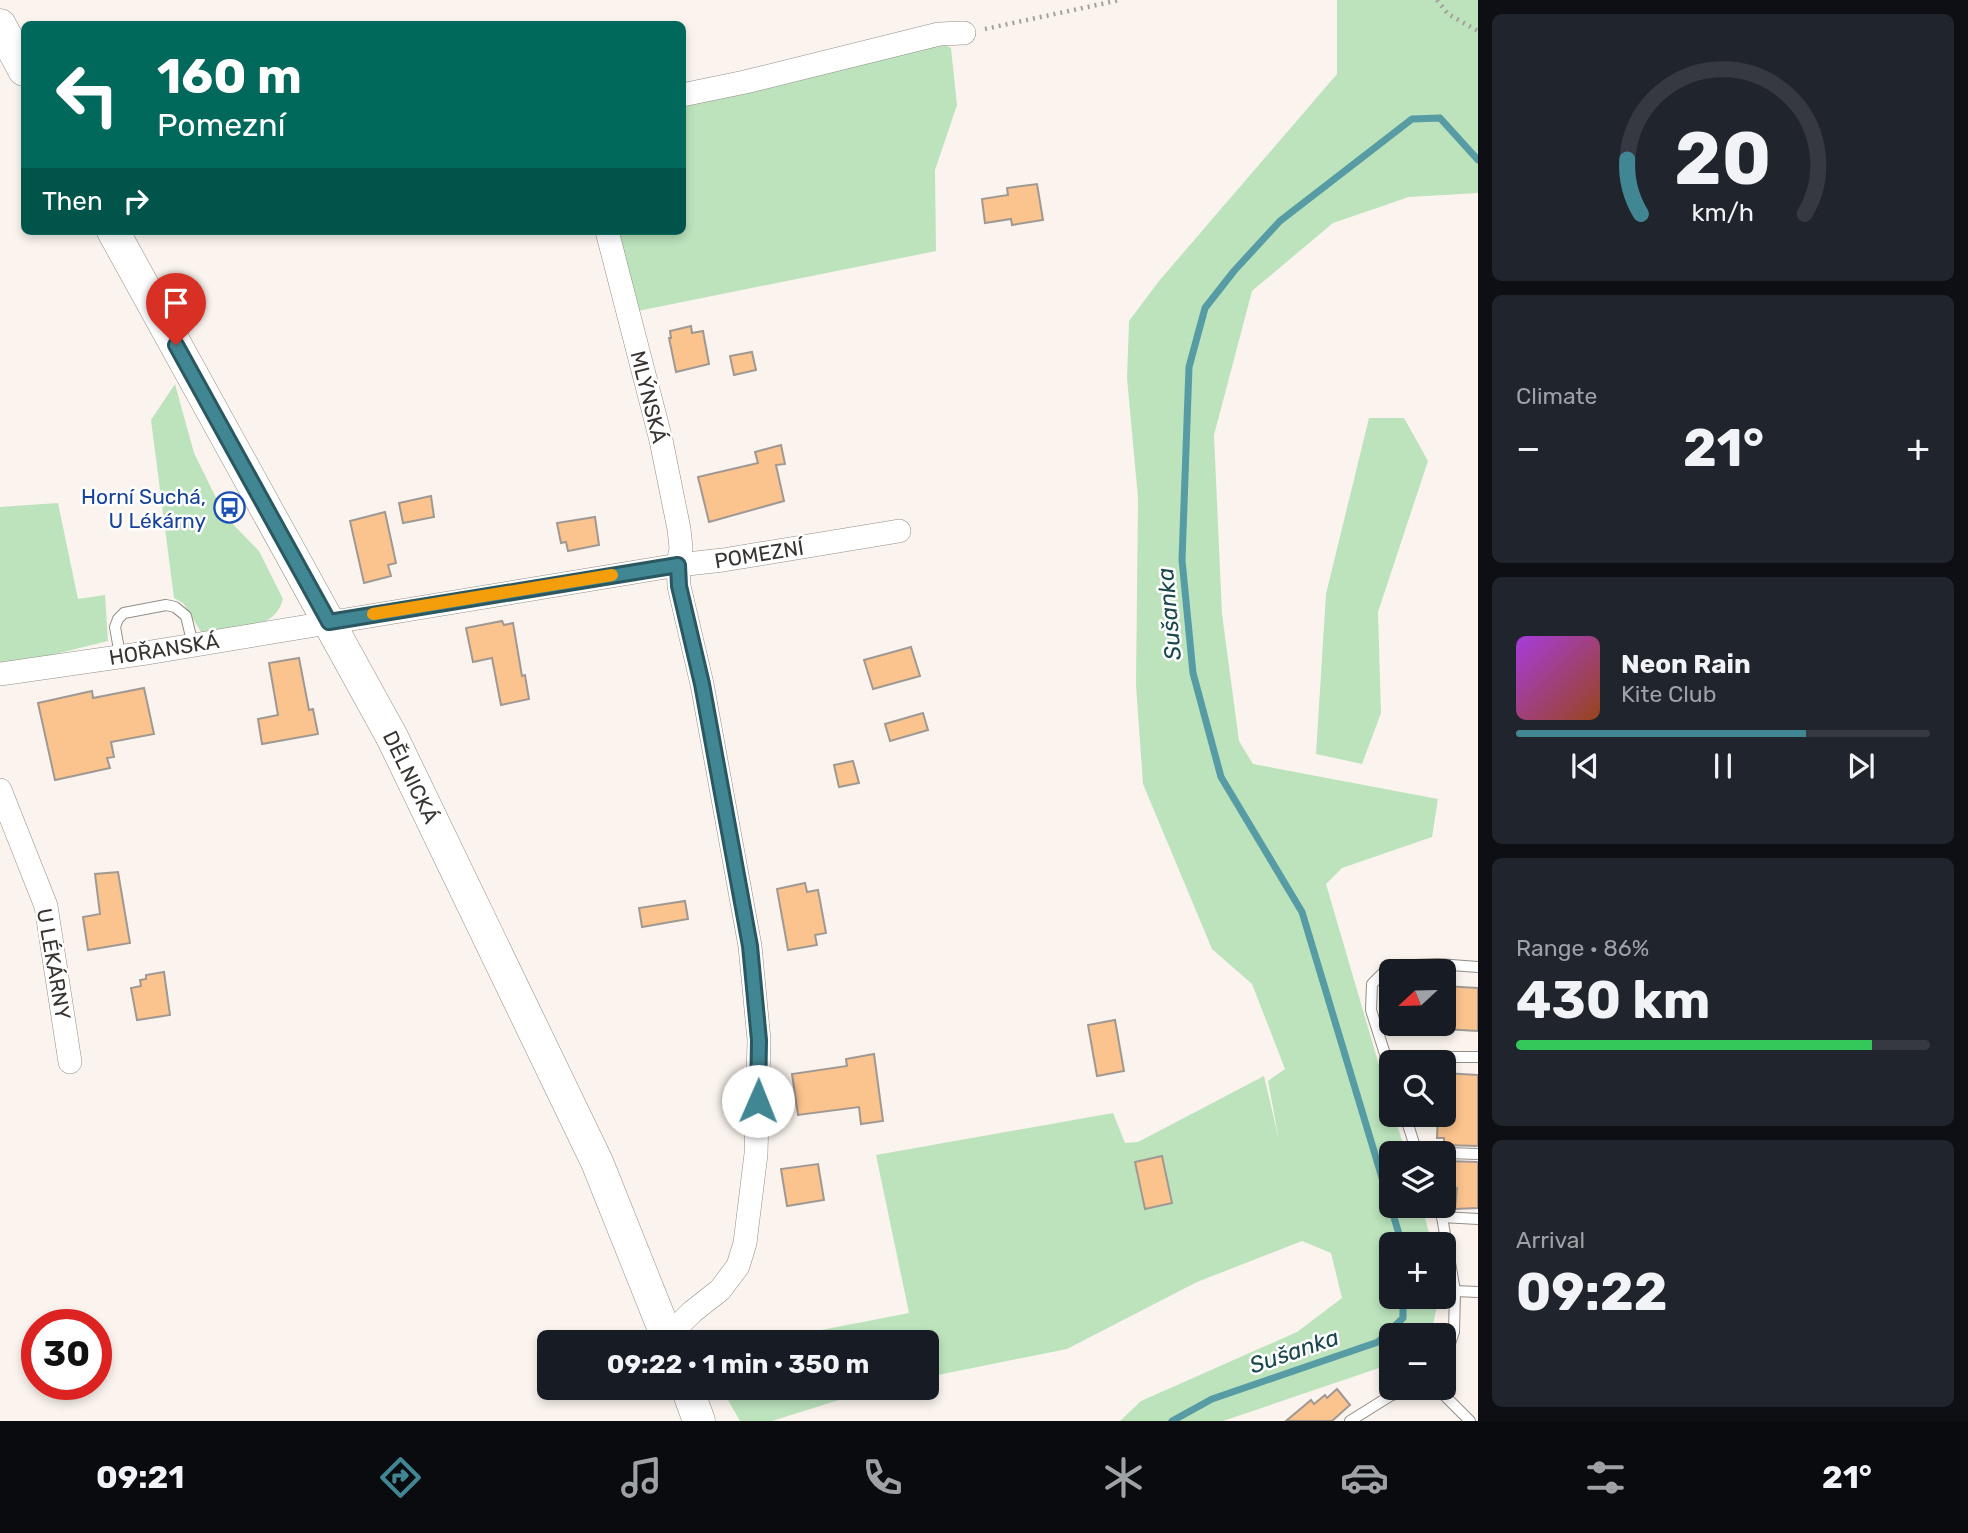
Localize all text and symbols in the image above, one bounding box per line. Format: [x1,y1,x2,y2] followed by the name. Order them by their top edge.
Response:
[157,47,302,105] text: 160 m
[42,49,133,140] icon: left
[157,106,285,144] text: Pomezní
[1675,116,1771,202] text: 20
[117,182,155,220] icon: right
[42,186,103,217] text: Then
[1692,198,1754,227] text: km/h
[146,273,206,345] pin
[157,284,195,322] icon: arrive
[625,348,673,446] street label: MLÝNSKÁ
[1516,382,1597,410] text: Climate
[1683,417,1764,479] text: 21°
[1516,425,1541,471] text: −
[1906,425,1930,471] text: +
[81,484,206,533] place label: Horní Suchá, U Lékárny
[212,491,246,525] bus stop icon: Horní Suchá, U Lékárny
[713,534,807,573] street label: POMEZNÍ
[1151,567,1187,661] water label: Sušanka
[107,628,221,670] street label: HOŘANSKÁ
[1621,649,1751,680] text: Neon Rain
[1621,680,1716,708] text: Kite Club
[378,727,444,827] street label: DĚLNICKÁ
[1566,747,1604,785] icon: previous
[1704,747,1742,785] icon: pause
[1842,747,1880,785] icon: next
[32,906,76,1022] street label: U LÉKÁRNY
[1516,934,1649,962] text: Range · 86%
[1379,959,1456,1036] north arrow
[1379,959,1456,1400] map controls
[1516,969,1710,1031] text: 430 km
[1379,1050,1456,1127] button: search
[721,1064,795,1138] position arrow
[1379,1141,1456,1218] button: layers
[1516,1226,1585,1254] text: Arrival
[1379,1232,1456,1309] button: +
[1516,1261,1667,1323] text: 09:22
[21,1309,112,1400] speed limit sign: 30
[1246,1323,1342,1379] water label: Sušanka
[1379,1323,1456,1400] button: −
[607,1349,869,1380] text: 09:22 · 1 min · 350 m
[376,1453,425,1502] icon: directions
[617,1453,666,1502] icon: music
[858,1453,907,1502] icon: phone
[1099,1453,1148,1502] icon: climate
[1340,1453,1389,1502] icon: car
[1581,1453,1630,1502] icon: filters
[96,1458,184,1496] text: 09:21
[1822,1458,1872,1496] text: 21°

